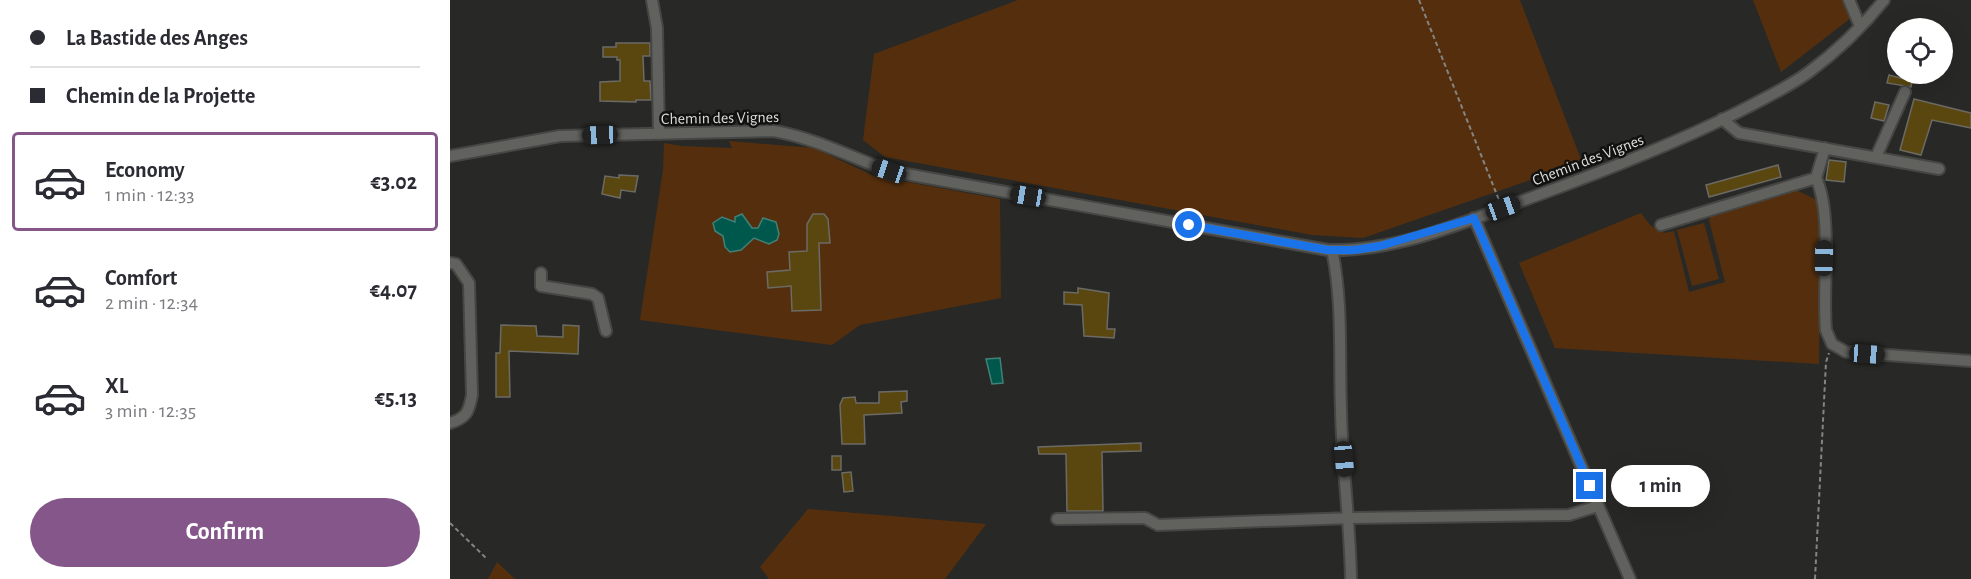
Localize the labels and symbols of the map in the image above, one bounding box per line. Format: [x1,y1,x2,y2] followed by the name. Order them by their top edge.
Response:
[661,109,779,127] street label: Chemin des Vignes
[582,125,618,145] car
[1530,131,1646,189] street label: Chemin des Vignes
[869,157,909,185] car
[1009,184,1047,208] car
[1483,193,1523,223] car
[1175,211,1202,238] route start
[1815,240,1833,276] car
[1848,344,1886,364] car
[1333,440,1355,478] car
[1611,465,1710,507] callout: 1 min
[1576,472,1603,499] route end

